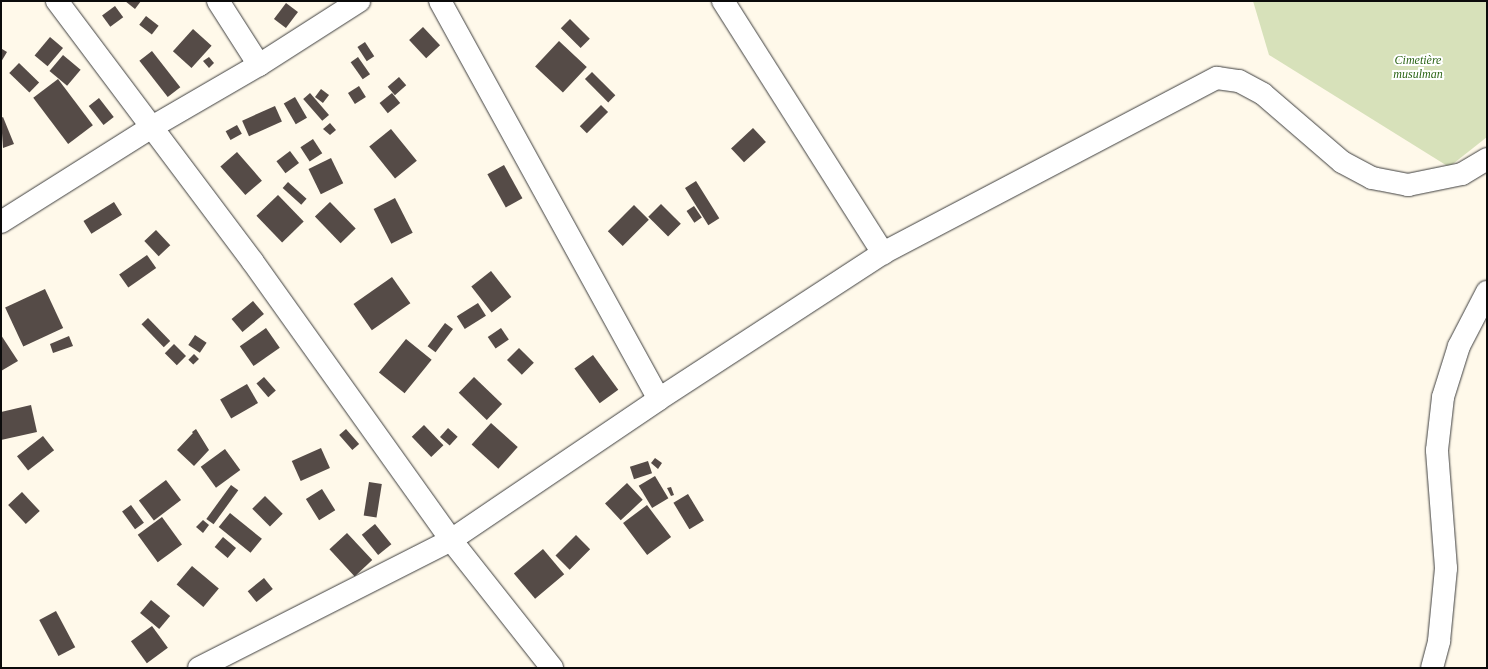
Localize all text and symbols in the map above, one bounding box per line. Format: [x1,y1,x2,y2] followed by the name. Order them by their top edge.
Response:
[1393,54,1443,82] park label: Cimetière musulman

